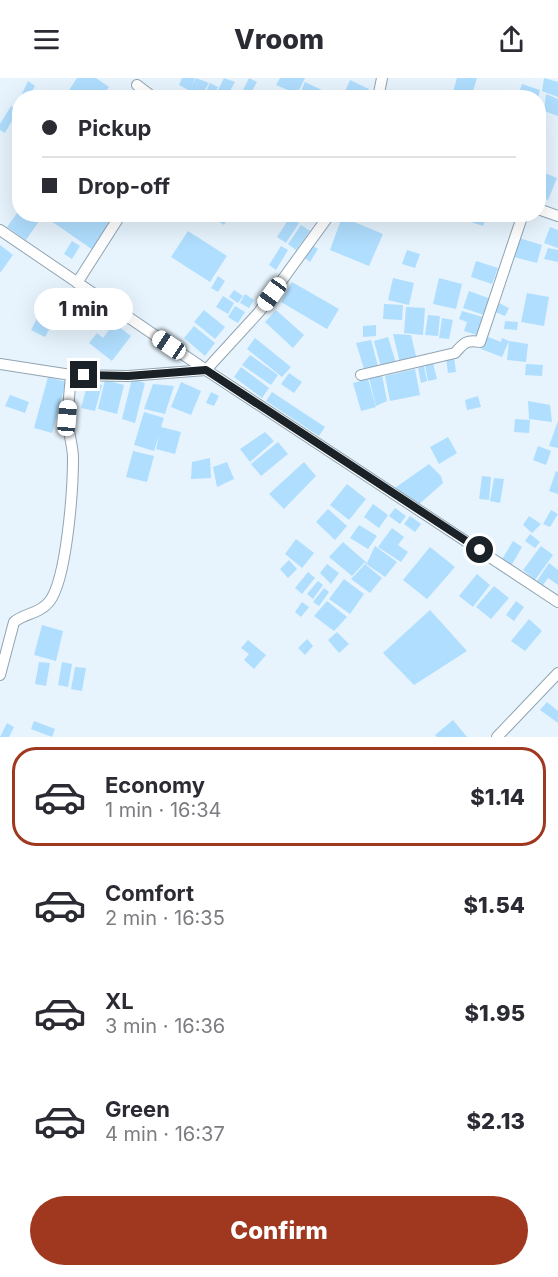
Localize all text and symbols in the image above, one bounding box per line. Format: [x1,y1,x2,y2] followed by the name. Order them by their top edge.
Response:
[30,23,63,56] icon: menu
[234,23,324,56] text: Vroom
[495,23,528,56] icon: share
[78,115,152,141] text: Pickup
[78,173,170,199] text: Drop-off
[254,274,290,314] car
[34,288,134,330] callout: 1 min
[58,297,109,321] text: 1 min
[149,327,189,363] car
[70,361,97,388] route end
[56,399,78,437] car
[466,536,493,563] route start
[33,770,87,824] icon: car
[105,772,205,798] text: Economy
[470,784,525,810] text: $1.14
[105,798,222,822] text: 1 min · 16:34
[33,878,87,932] icon: car
[105,880,194,906] text: Comfort
[464,892,525,918] text: $1.54
[105,906,225,930] text: 2 min · 16:35
[33,986,87,1040] icon: car
[105,988,134,1014] text: XL
[464,1000,525,1026] text: $1.95
[105,1014,225,1038] text: 3 min · 16:36
[33,1094,87,1148] icon: car
[105,1096,170,1122] text: Green
[467,1108,525,1134] text: $2.13
[105,1122,225,1146] text: 4 min · 16:37
[30,1196,528,1265] button: Confirm

